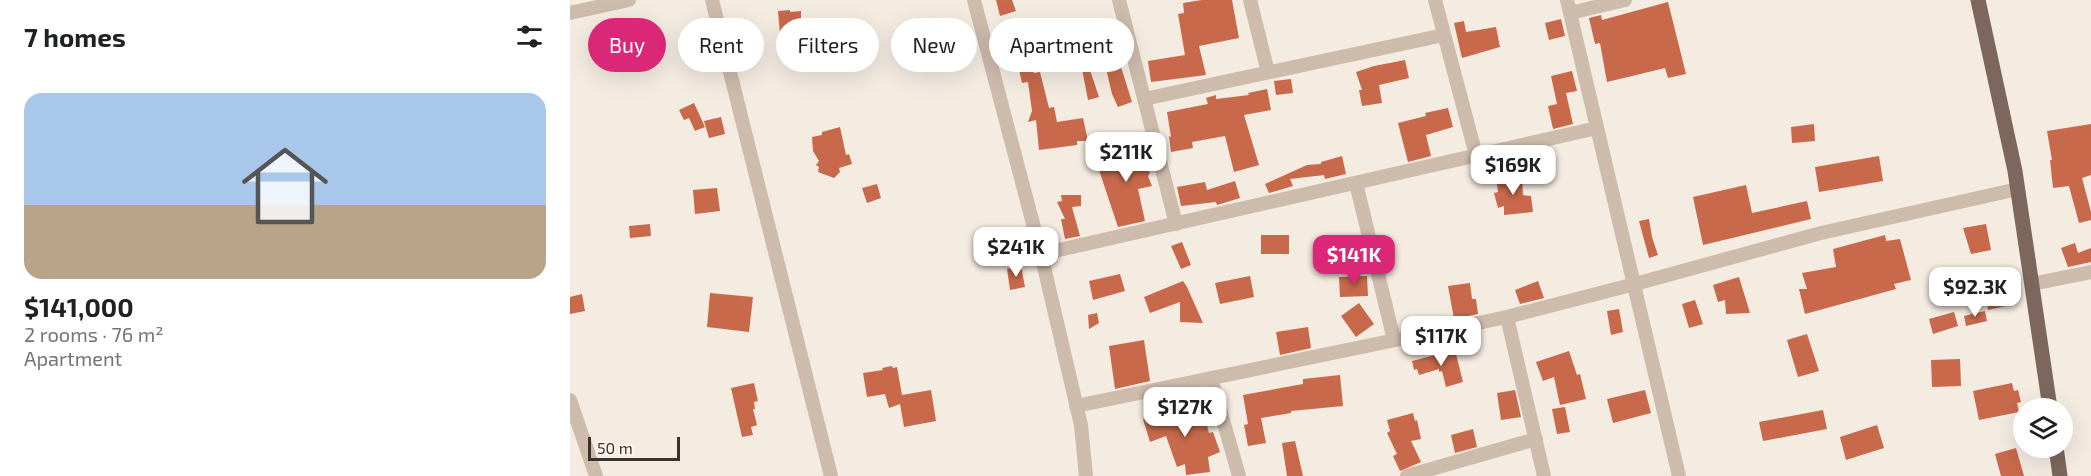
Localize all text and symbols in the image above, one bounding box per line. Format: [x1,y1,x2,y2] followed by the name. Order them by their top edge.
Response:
[588,18,666,72] chip: Buy
[678,18,764,72] chip: Rent
[776,18,879,72] chip: Filters
[891,18,977,72] chip: New
[989,18,1134,72] chip: Apartment
[513,20,546,53] icon: filters
[24,21,126,52] text: 7 homes
[231,132,339,240] icon: home
[1084,132,1168,183] pin: $211K
[1099,139,1153,163] text: $211K
[1471,145,1555,196] pin: $169K
[1485,152,1541,176] text: $169K
[974,227,1058,278] pin: $241K
[987,234,1045,258] text: $241K
[1312,235,1396,286] pin: $141K
[1327,242,1381,266] text: $141K
[1926,267,2024,318] pin: $92.3K
[1943,274,2007,298] text: $92.3K
[24,291,134,322] text: $141,000
[1399,316,1483,367] pin: $117K
[24,322,163,346] text: 2 rooms · 76 m²
[1415,323,1467,347] text: $117K
[24,346,122,370] text: Apartment
[1143,387,1227,438] pin: $127K
[1157,394,1213,418] text: $127K
[2013,398,2073,458] map controls
[2013,398,2073,458] button: layers
[588,434,680,462] scale bar
[597,438,633,457] text: 50 m

